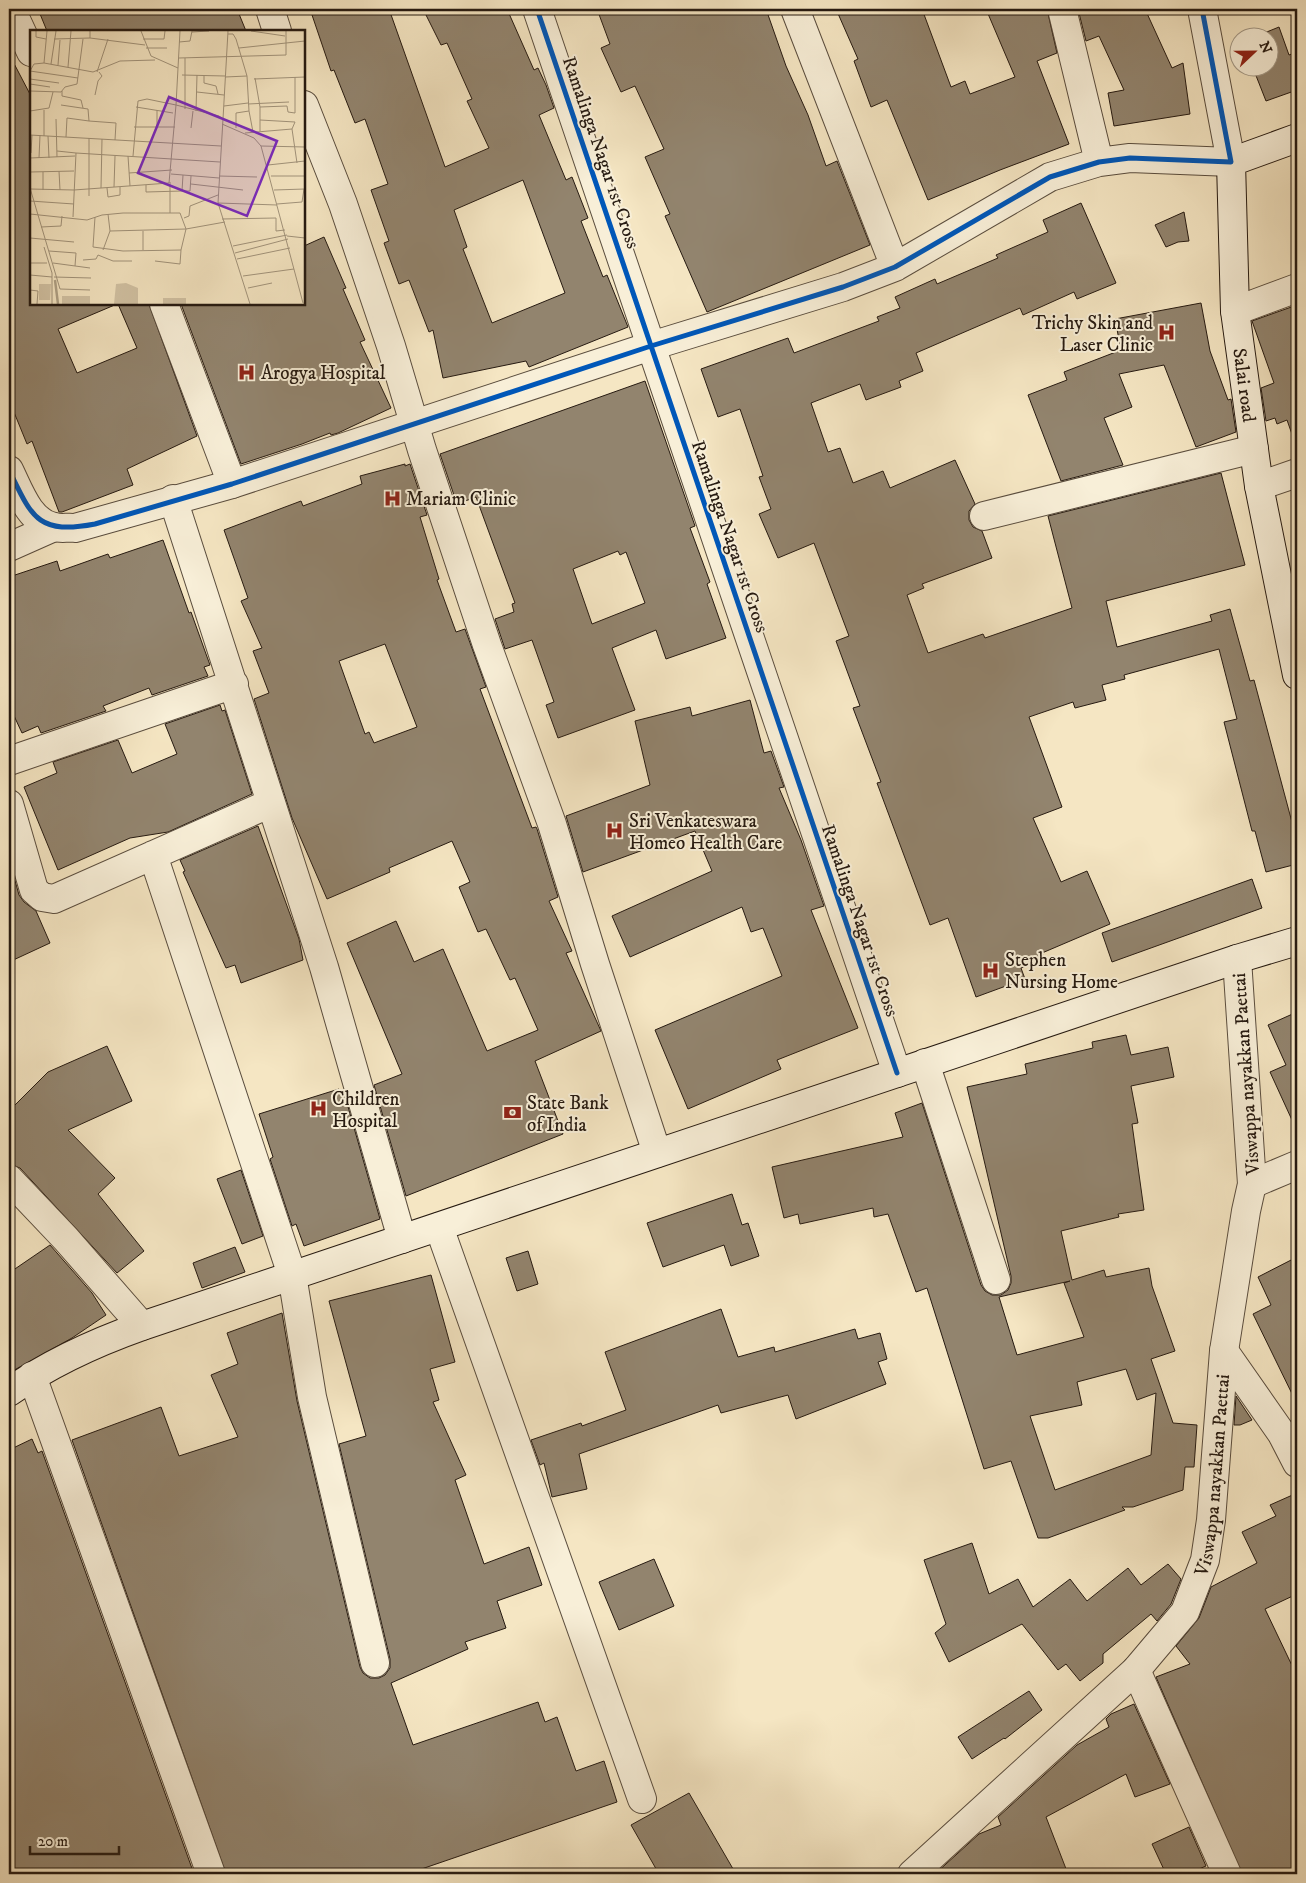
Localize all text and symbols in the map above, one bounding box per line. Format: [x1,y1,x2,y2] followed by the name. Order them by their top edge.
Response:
[1228,28,1278,78] north arrow
[30,30,305,305] inset map
[1255,39,1276,57] text: N
[557,53,644,252] street label: Ramalinga Nagar 1st Cross
[1032,312,1154,357] place label: Trichy Skin and Laser Clinic
[1157,323,1177,343] hospital icon: Trichy Skin and Laser Clinic
[1227,347,1260,424] street label: Salai road
[237,362,257,382] hospital icon: Arogya Hospital
[261,362,386,385] place label: Arogya Hospital
[686,437,773,636] street label: Ramalinga Nagar 1st Cross
[382,488,402,508] hospital icon: Mariam Clinic
[406,488,516,511] place label: Mariam Clinic
[629,810,782,855] place label: Sri Venkateswara Homeo Health Care
[605,821,625,841] hospital icon: Sri Venkateswara Homeo Health Care
[816,821,903,1020] street label: Ramalinga Nagar 1st Cross
[1005,949,1118,994] place label: Stephen Nursing Home
[981,960,1001,980] hospital icon: Stephen Nursing Home
[1228,972,1265,1177] street label: Viswappa nayakkan Paettai
[332,1088,400,1133] place label: Children Hospital
[527,1092,609,1137] place label: State Bank of India
[308,1099,328,1119] hospital icon: Children Hospital
[503,1103,523,1123] bank icon: State Bank of India
[1190,1373,1235,1581] street label: Viswappa nayakkan Paettai
[30,1823,119,1855] scale bar
[38,1832,68,1851] text: 20 m

